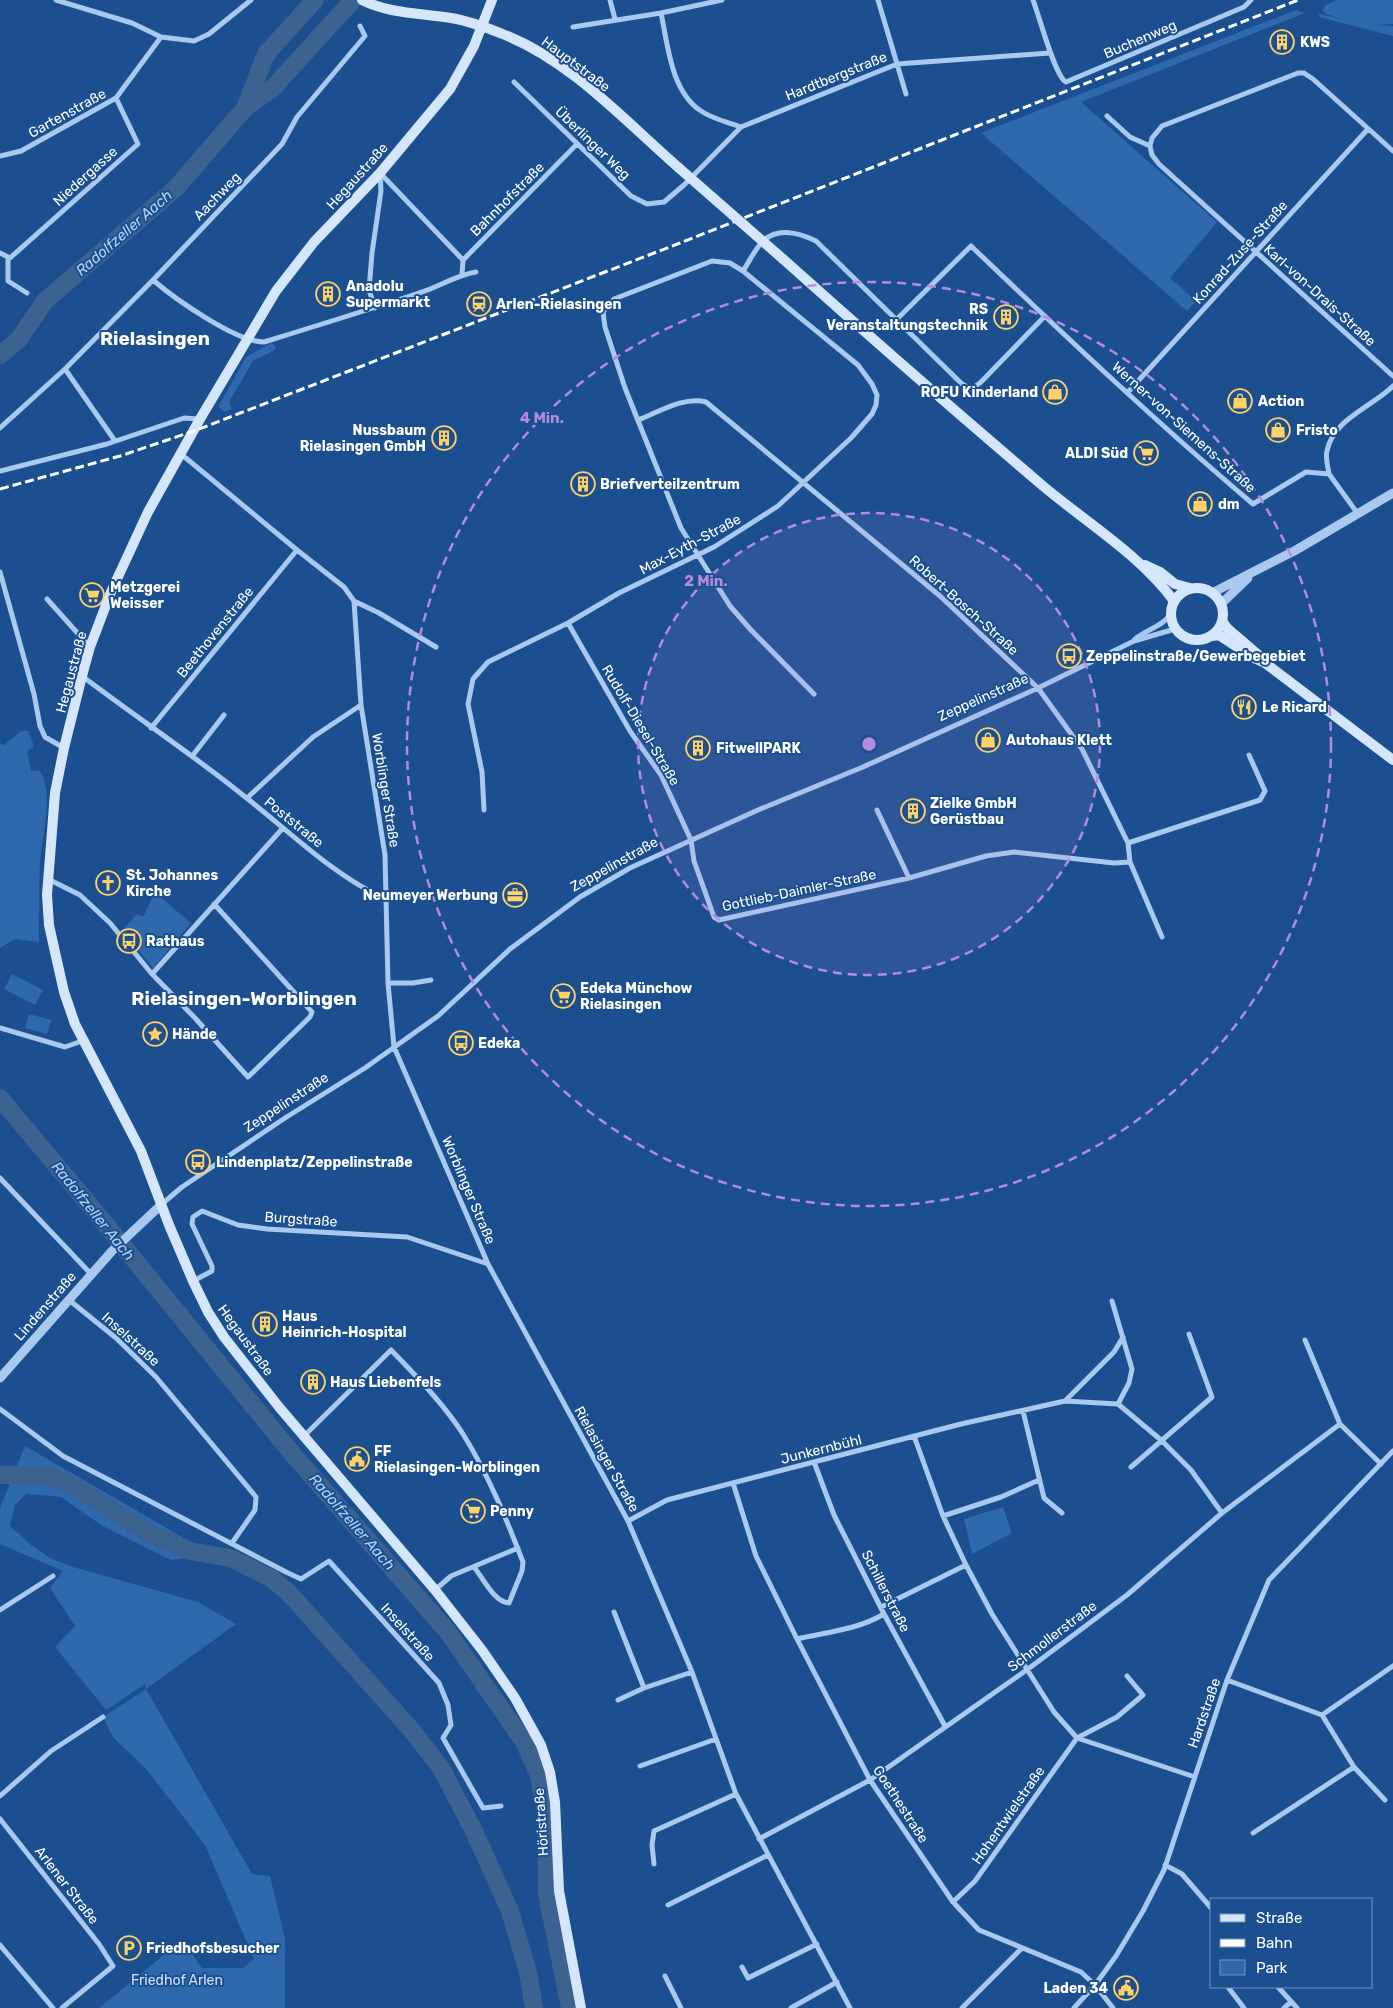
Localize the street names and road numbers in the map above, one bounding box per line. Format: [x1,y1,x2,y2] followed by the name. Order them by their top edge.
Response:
[1101,16,1179,62] street label: Buchenweg
[538,33,613,96] street label: Hauptstraße
[783,48,890,105] street label: Hardtbergstraße
[26,85,109,142] street label: Gartenstraße
[551,103,634,184] street label: Überlinger Weg
[323,139,392,213] street label: Hegaustraße
[50,143,121,210] street label: Niedergasse
[467,159,548,240] street label: Bahnhofstraße
[190,169,244,224] street label: Aachweg
[1189,197,1291,308] street label: Konrad-Zuse-Straße
[1260,241,1379,350] street label: Karl-von-Drais-Straße
[1108,358,1259,497] street label: Werner-von-Siemens-Straße
[637,510,744,578] street label: Max-Eyth-Straße
[906,552,1022,659] street label: Robert-Bosch-Straße
[173,583,257,681] street label: Beethovenstraße
[52,629,91,715] street label: Hegaustraße
[598,662,683,789] street label: Rudolf-Diesel-Straße
[935,670,1031,725] street label: Zeppelinstraße
[368,732,403,849] street label: Worblinger Straße
[261,793,327,851] street label: Poststraße
[568,833,661,895] street label: Zeppelinstraße
[721,866,878,915] street label: Gottlieb-Daimler-Straße
[241,1069,332,1136] street label: Zeppelinstraße
[438,1134,499,1247] street label: Worblinger Straße
[264,1208,338,1231] street label: Burgstraße
[11,1268,80,1344] street label: Lindenstraße
[214,1301,277,1379] street label: Hegaustraße
[98,1309,163,1370] street label: Inselstraße
[570,1403,643,1515] street label: Rielasinger Straße
[779,1431,863,1468] street label: Junkernbühl
[858,1547,914,1635] street label: Schillerstraße
[1004,1597,1100,1675] street label: Schmollerstraße
[377,1600,438,1665] street label: Inselstraße
[1185,1676,1224,1750] street label: Hardstraße
[869,1762,932,1846] street label: Goethestraße
[968,1763,1049,1868] street label: Hohentwielstraße
[531,1787,552,1857] street label: Höristraße
[31,1843,102,1928] street label: Arlener Straße

